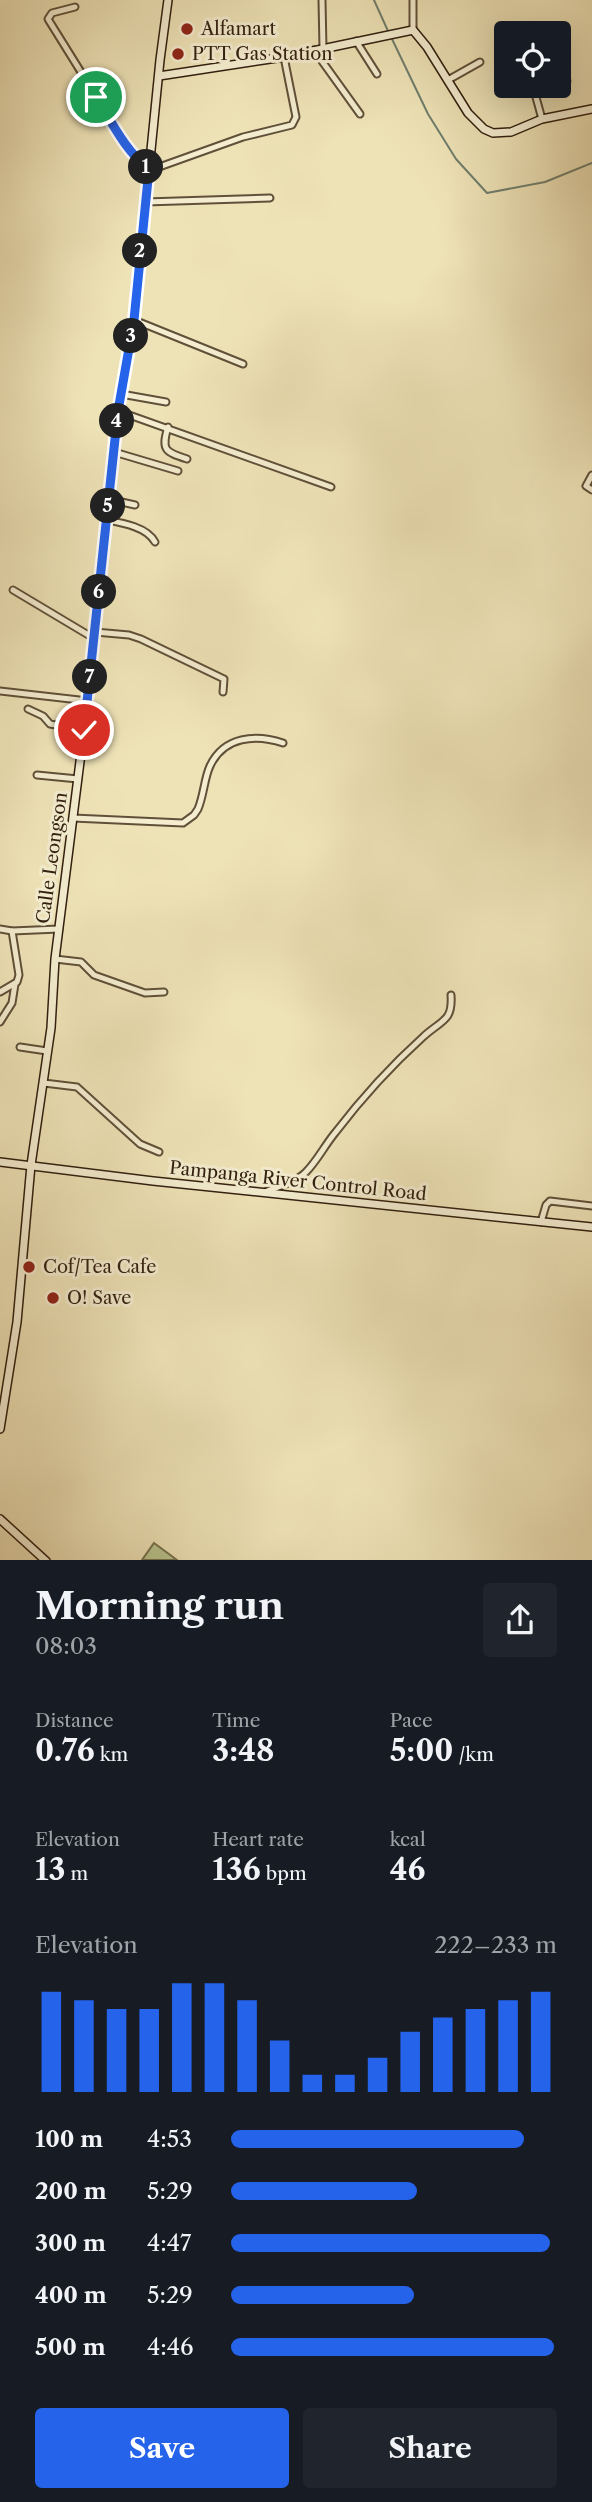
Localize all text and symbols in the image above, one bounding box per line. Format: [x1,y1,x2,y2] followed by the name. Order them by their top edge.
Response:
[200,18,276,40] place label: Alfamart
[179,21,195,37] marker: Alfamart
[494,21,571,98] map controls
[494,21,571,98] button: locate
[192,43,333,65] place label: PTT Gas Station
[170,46,186,62] marker: PTT Gas Station
[66,67,126,127] pin
[77,78,115,116] icon: arrive
[128,150,164,184] pin: 1
[141,155,150,178] text: 1
[122,233,158,268] pin: 2
[134,239,145,262] text: 2
[114,318,148,354] pin: 3
[125,324,136,347] text: 3
[100,404,134,438] pin: 4
[111,409,122,432] text: 4
[90,489,126,524] pin: 5
[102,494,113,517] text: 5
[82,574,116,610] pin: 6
[93,580,104,603] text: 6
[72,660,108,694] pin: 7
[85,665,94,688] text: 7
[54,700,114,760] pin
[65,711,103,749] icon: check
[32,791,72,925] street label: Calle Leongson
[168,1157,428,1205] street label: Pampanga River Control Road
[43,1256,156,1278] place label: Cof/Tea Cafe
[21,1259,37,1275] marker: Cof/Tea Cafe
[67,1287,131,1309] place label: O! Save
[45,1290,61,1306] marker: O! Save
[35,1582,284,1629] text: Morning run
[483,1583,557,1657] button: share
[35,1632,97,1660] text: 08:03
[35,1709,114,1732] text: Distance
[212,1709,260,1732] text: Time
[390,1709,433,1732] text: Pace
[35,1732,95,1769] text: 0.76
[212,1732,274,1769] text: 3:48
[390,1732,453,1769] text: 5:00
[95,1743,128,1766] text: km
[453,1743,494,1766] text: /km
[35,1828,120,1851] text: Elevation
[212,1828,304,1851] text: Heart rate
[390,1828,426,1851] text: kcal
[35,1851,65,1888] text: 13
[212,1851,261,1888] text: 136
[390,1851,425,1888] text: 46
[65,1862,88,1885] text: m
[261,1862,307,1885] text: bpm
[35,1931,138,1959] text: Elevation
[434,1931,557,1959] text: 222–233 m
[35,2125,103,2153] text: 100 m
[147,2125,192,2153] text: 4:53
[35,2177,107,2205] text: 200 m
[147,2177,193,2205] text: 5:29
[35,2229,106,2257] text: 300 m
[147,2229,191,2257] text: 4:47
[35,2281,107,2309] text: 400 m
[147,2281,193,2309] text: 5:29
[35,2333,106,2361] text: 500 m
[147,2333,194,2361] text: 4:46
[35,2408,289,2488] button: Save
[303,2408,557,2488] button: Share

